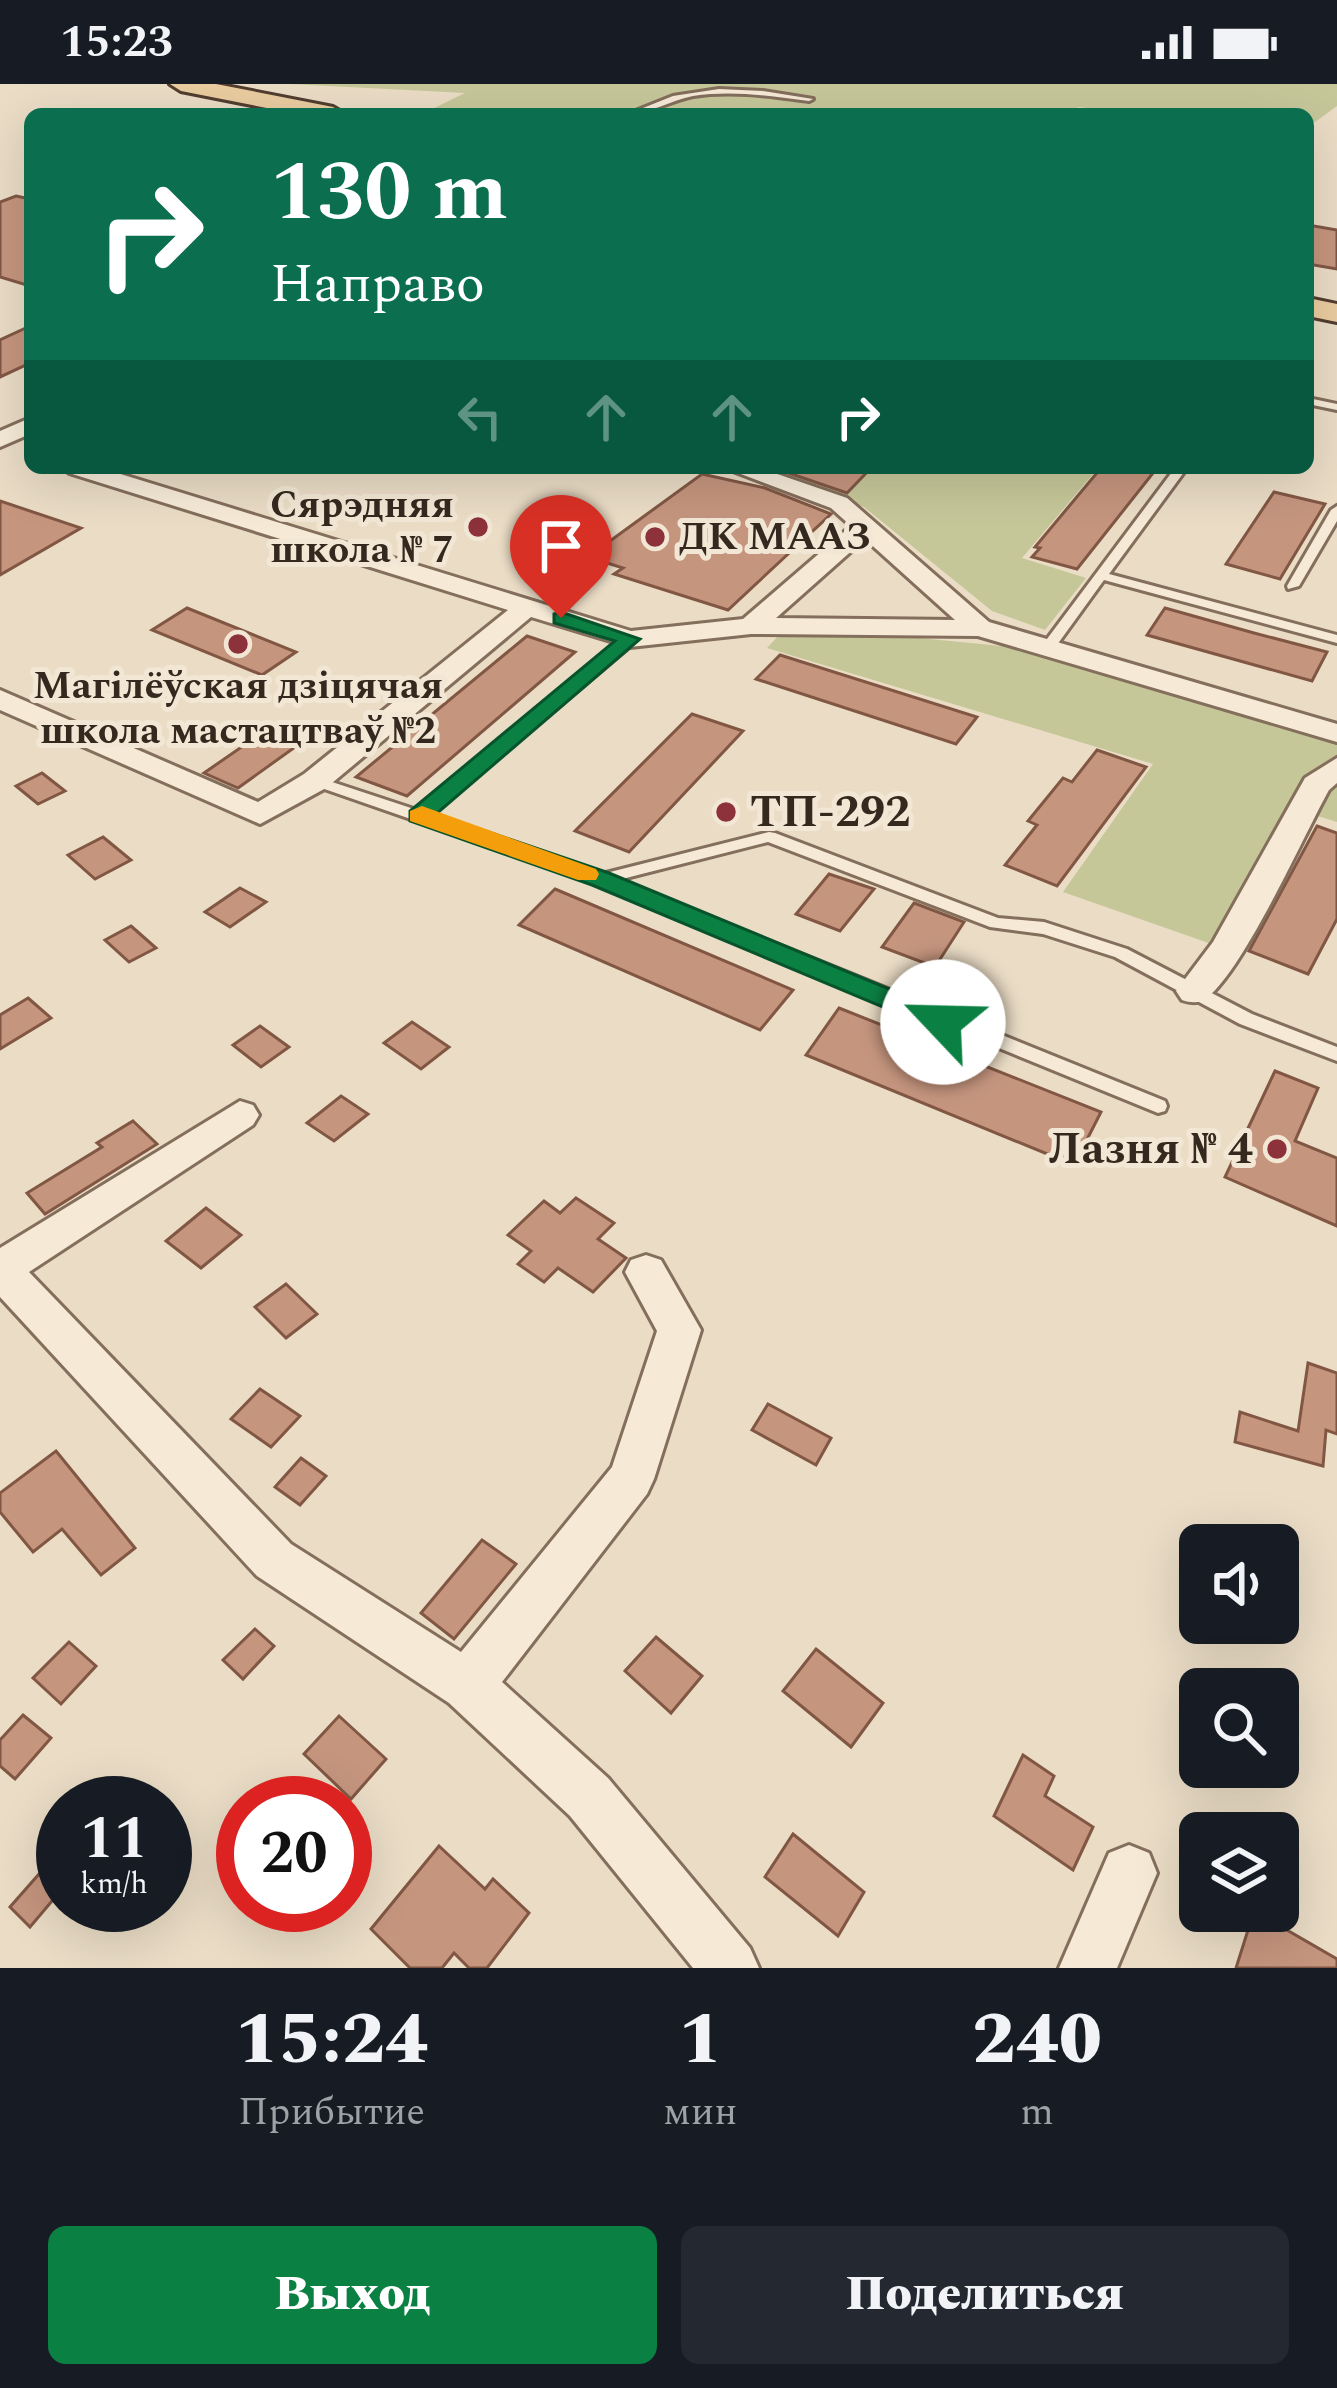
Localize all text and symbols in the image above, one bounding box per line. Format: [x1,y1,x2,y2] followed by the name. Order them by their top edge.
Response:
[60,8,173,77] text: 15:23
[270,129,508,257] text: 130 m
[72,156,228,312] icon: right
[270,244,485,326] text: Направо
[447,384,513,450] icon: left
[573,384,639,450] icon: ahead
[699,384,765,450] icon: ahead
[825,384,891,450] icon: right
[270,476,454,580] place label: Сярэдняя школа № 7
[510,495,612,618] pin
[679,508,871,567] place label: ДК МААЗ
[528,513,594,579] icon: arrive
[465,514,491,540] marker: Сярэдняя школа № 7
[642,524,668,550] marker: ДК МААЗ
[225,631,251,657] marker: Магілёўская дзіцячая школа мастацтваў №2
[33,657,443,761] place label: Магілёўская дзіцячая школа мастацтваў №2
[750,778,910,847] place label: ТП-292
[713,799,739,825] marker: ТП-292
[880,959,1006,1085] position arrow
[1049,1115,1253,1184] place label: Лазня № 4
[1264,1136,1290,1162] marker: Лазня № 4
[1179,1524,1299,1932] map controls
[1179,1524,1299,1644] button: sound
[1179,1668,1299,1788] button: search
[216,1776,372,1932] speed limit sign: 20
[80,1793,148,1885] text: 11
[1179,1812,1299,1932] button: layers
[80,1861,148,1907] text: km/h
[235,1986,428,2095] text: 15:24
[679,1986,722,2095] text: 1
[972,1986,1102,2095] text: 240
[238,2083,425,2142] text: Прибытие
[663,2083,737,2142] text: мин
[1020,2083,1054,2142] text: m
[48,2226,657,2364] button: Выход
[681,2226,1289,2364] button: Поделиться

